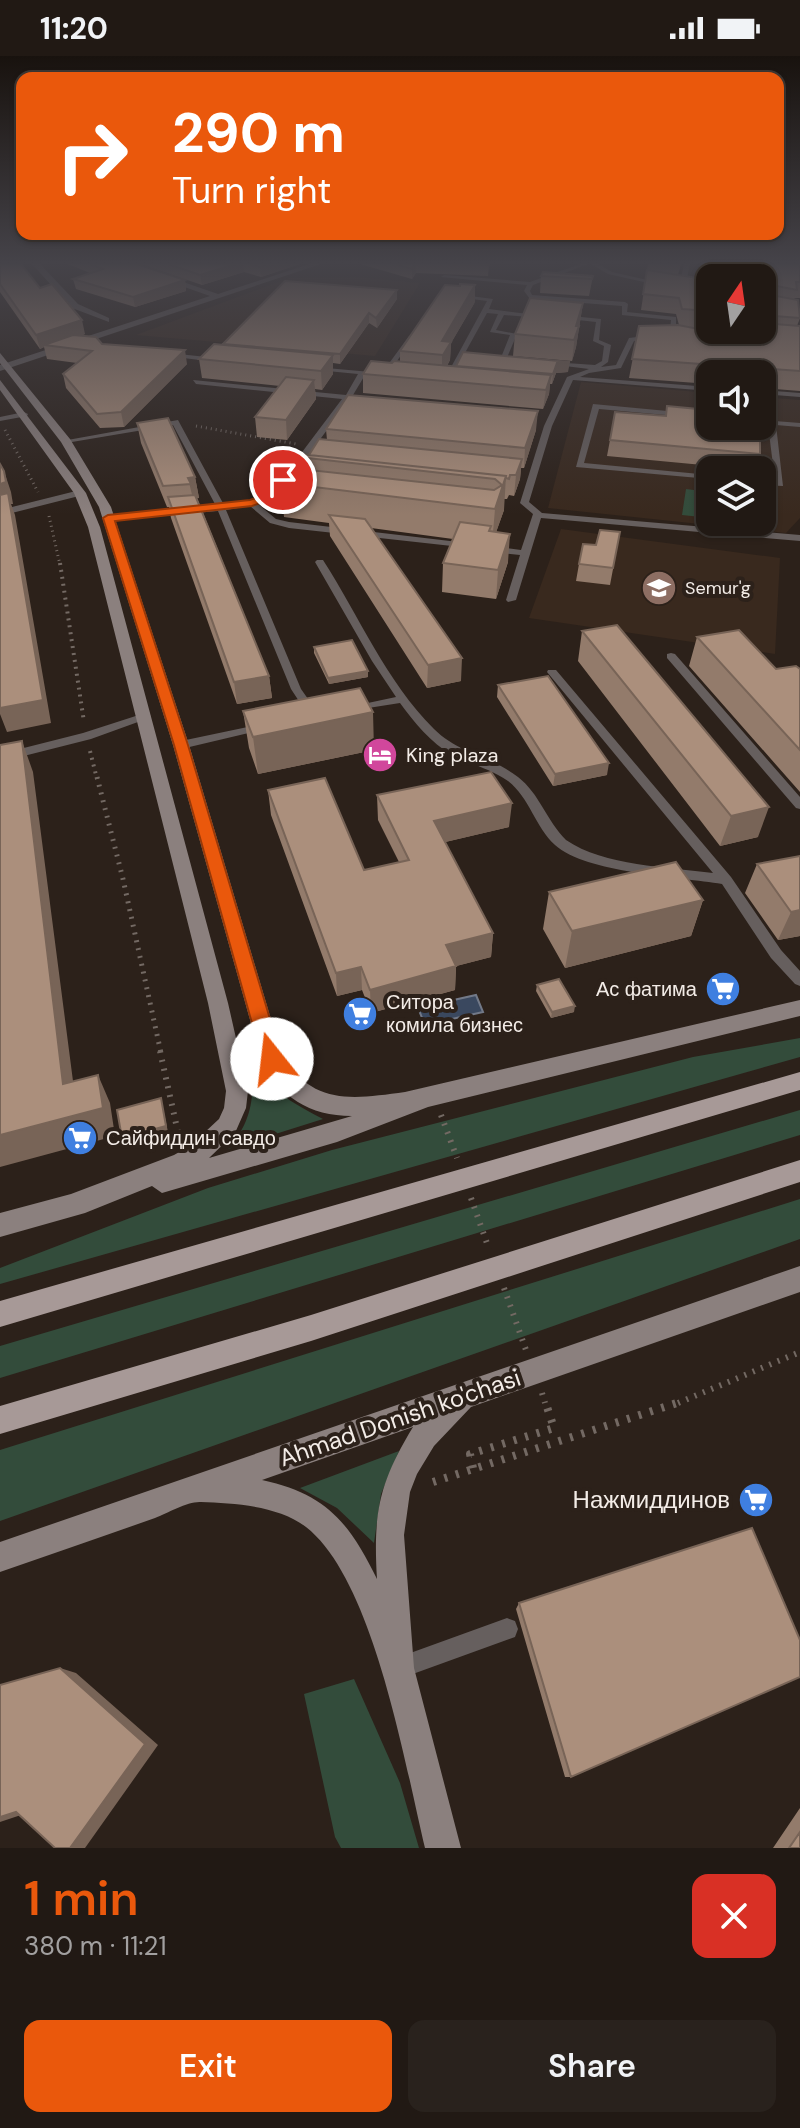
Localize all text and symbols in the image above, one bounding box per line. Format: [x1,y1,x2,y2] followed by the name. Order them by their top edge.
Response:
[40,9,108,48] text: 11:20
[172,96,345,169] text: 290 m
[40,104,144,208] icon: right
[172,167,331,214] text: Turn right
[696,264,776,344] north arrow
[696,264,776,536] map controls
[696,360,776,440] button: sound
[249,446,317,514] pin
[696,456,776,536] button: layers
[261,458,305,502] icon: arrive
[640,569,678,607] school or university icon: Semur'g
[685,576,751,600] place label: Semur'g
[361,736,399,774] hotel icon: King plaza
[406,742,498,768] place label: King plaza
[704,970,742,1008] supermarket icon: Ас фатима
[596,976,698,1002] place label: Ас фатима
[386,989,523,1038] place label: Ситора комила бизнес
[341,995,379,1033] supermarket icon: Ситора комила бизнес
[230,1017,314,1101] position arrow
[61,1119,99,1157] supermarket icon: Сайфиддин савдо
[106,1125,276,1151] place label: Сайфиддин савдо
[275,1362,525,1473] street label: Ahmad Donish ko'chasi
[737,1481,775,1519] supermarket icon: Нажмиддинов
[573,1484,730,1515] place label: Нажмиддинов
[24,1867,139,1930] text: 1 min
[692,1874,776,1958] button: close
[24,1929,167,1963] text: 380 m · 11:21
[24,2020,392,2112] button: Exit
[408,2020,776,2112] button: Share

